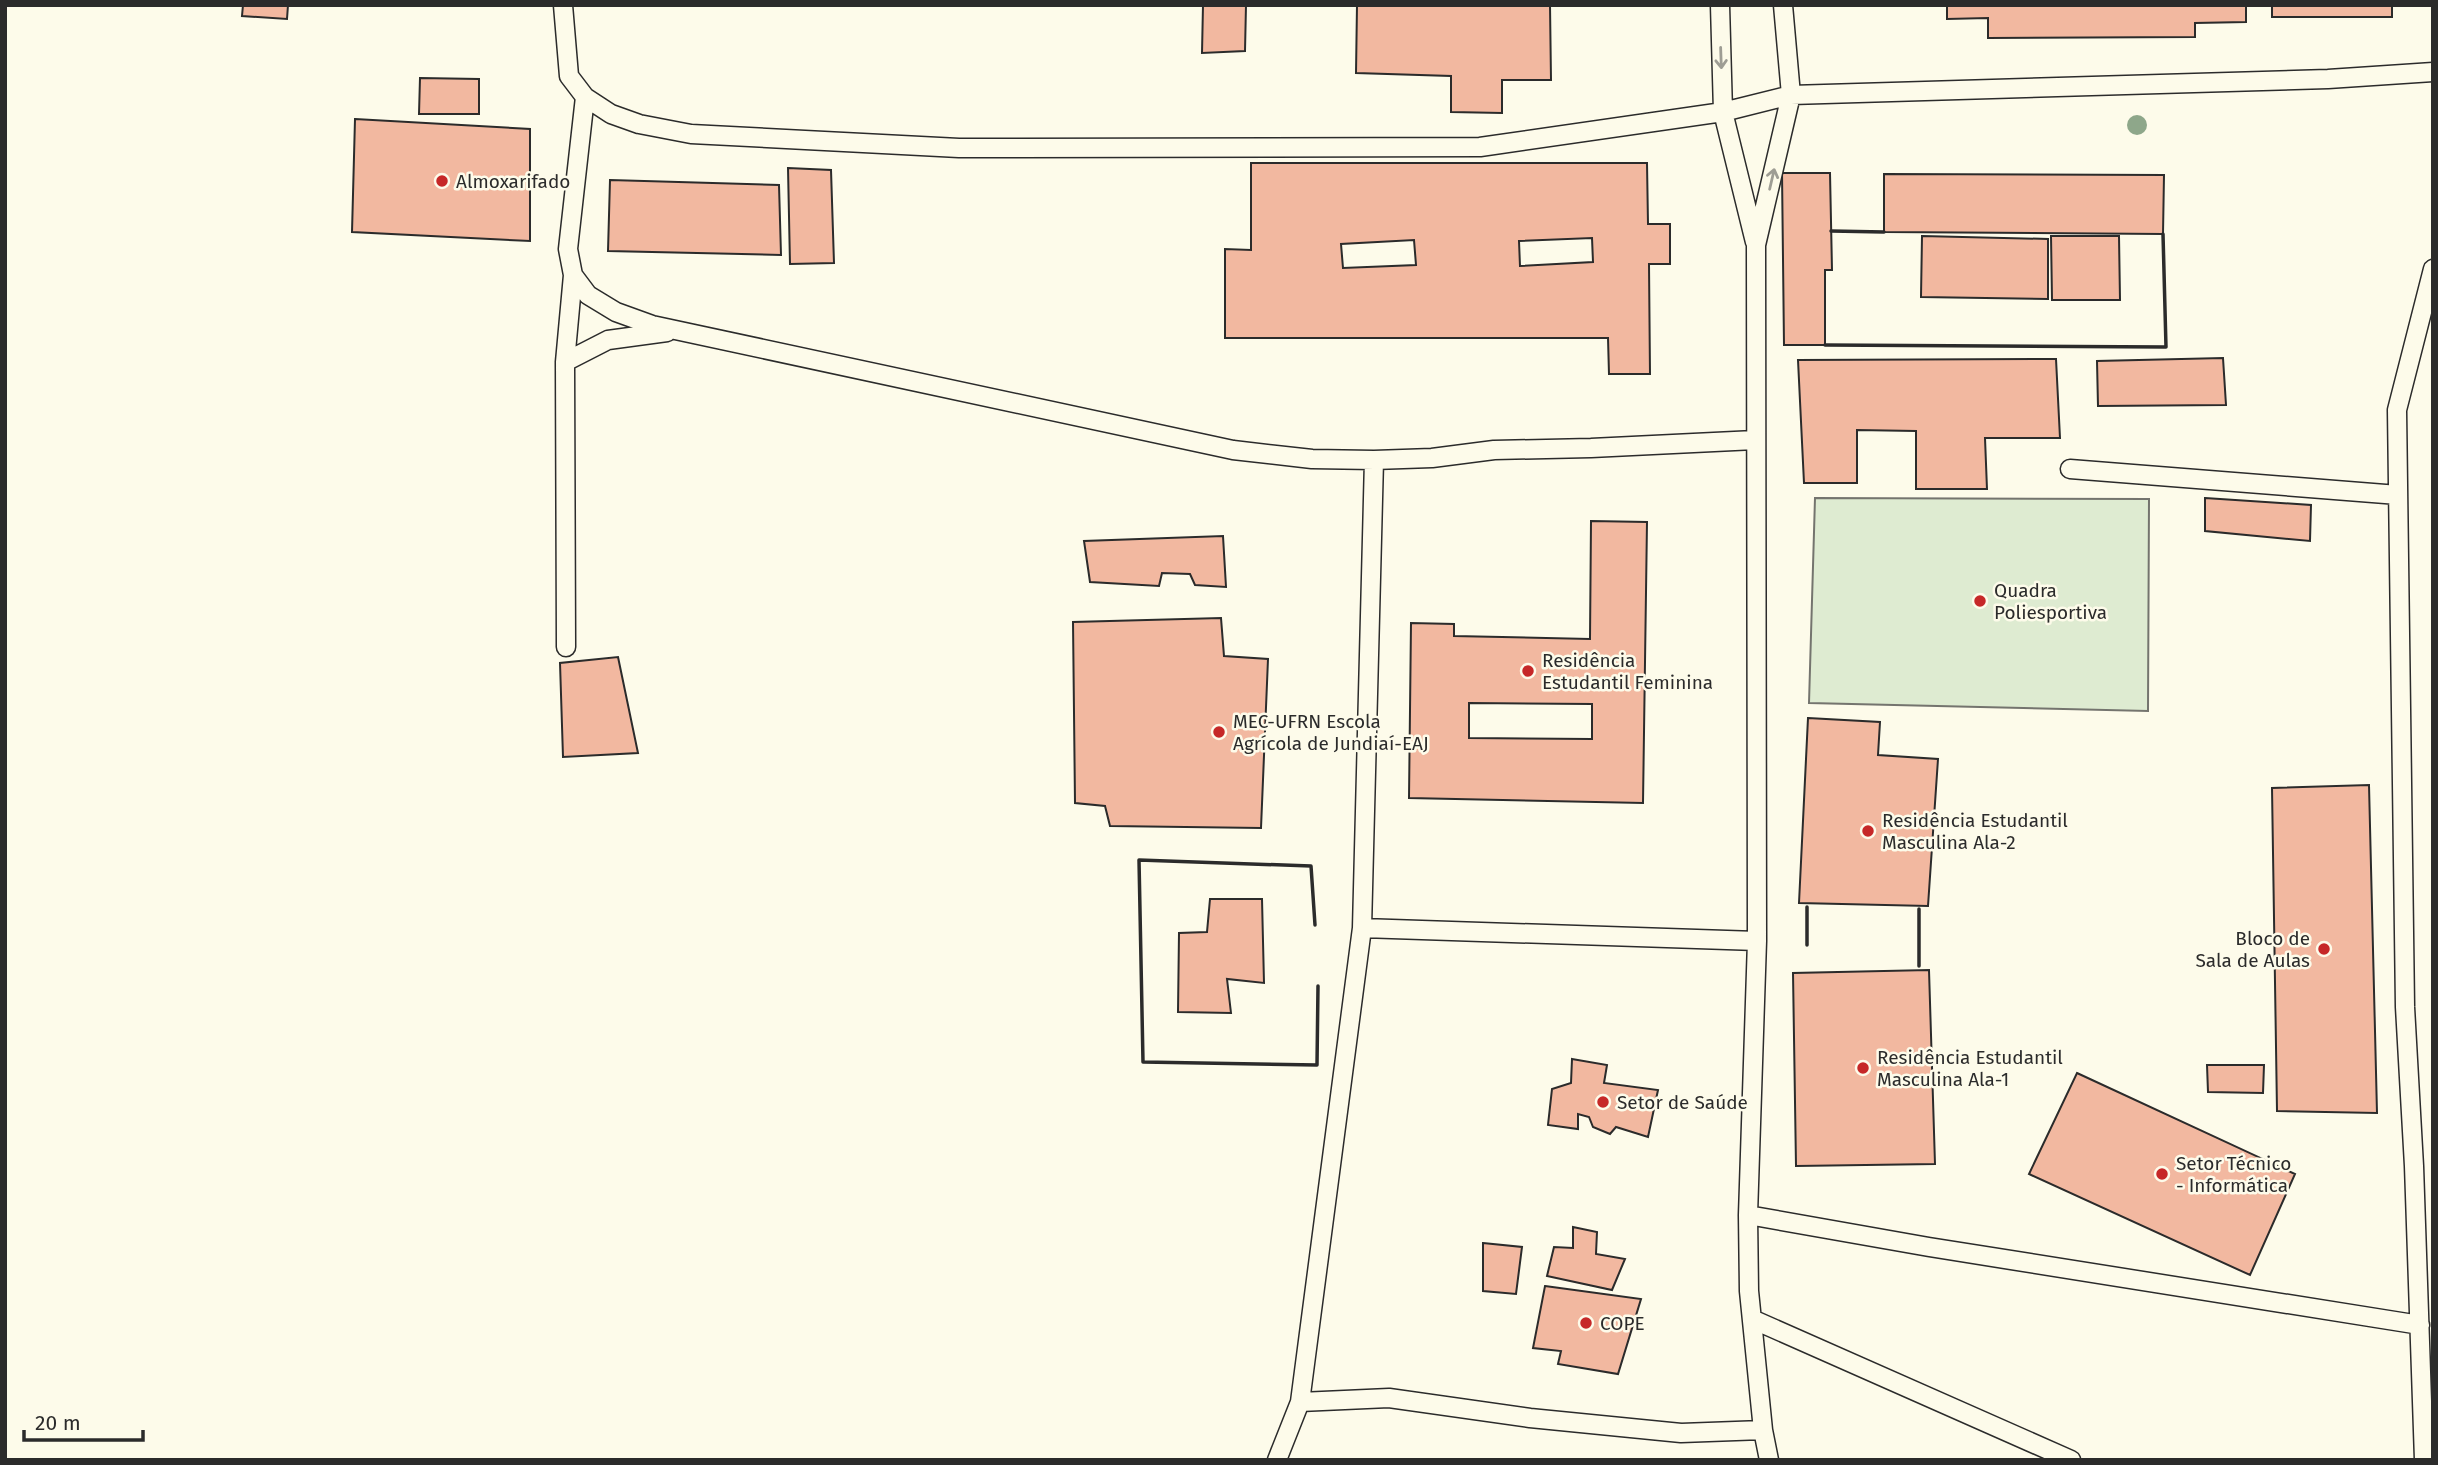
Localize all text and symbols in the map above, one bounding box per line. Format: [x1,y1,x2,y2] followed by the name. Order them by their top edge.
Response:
[1715,47,1728,70] one-way arrow
[1766,168,1779,191] one-way arrow
[456,170,570,193] place label: Almoxarifado
[434,173,450,189] marker: Almoxarifado
[1994,579,2107,624] place label: Quadra Poliesportiva
[1972,593,1988,609] marker: Quadra Poliesportiva
[1542,649,1713,694] place label: Residência Estudantil Feminina
[1520,663,1536,679] marker: Residência Estudantil Feminina
[1233,710,1429,755] place label: MEC-UFRN Escola Agrícola de Jundiaí-EAJ
[1211,724,1227,740] marker: MEC-UFRN Escola Agrícola de Jundiaí-EAJ
[1882,809,2068,854] place label: Residência Estudantil Masculina Ala-2
[1860,823,1876,839] marker: Residência Estudantil Masculina Ala-2
[2195,927,2310,972] place label: Bloco de Sala de Aulas
[2316,941,2332,957] marker: Bloco de Sala de Aulas
[1877,1046,2063,1091] place label: Residência Estudantil Masculina Ala-1
[1855,1060,1871,1076] marker: Residência Estudantil Masculina Ala-1
[1617,1091,1748,1114] place label: Setor de Saúde
[1595,1094,1611,1110] marker: Setor de Saúde
[2176,1152,2291,1197] place label: Setor Técnico - Informática
[2154,1166,2170,1182] marker: Setor Técnico - Informática
[1600,1312,1645,1335] place label: COPE
[1578,1315,1594,1331] marker: COPE
[24,1398,144,1442] scale bar
[35,1410,81,1436] text: 20 m

